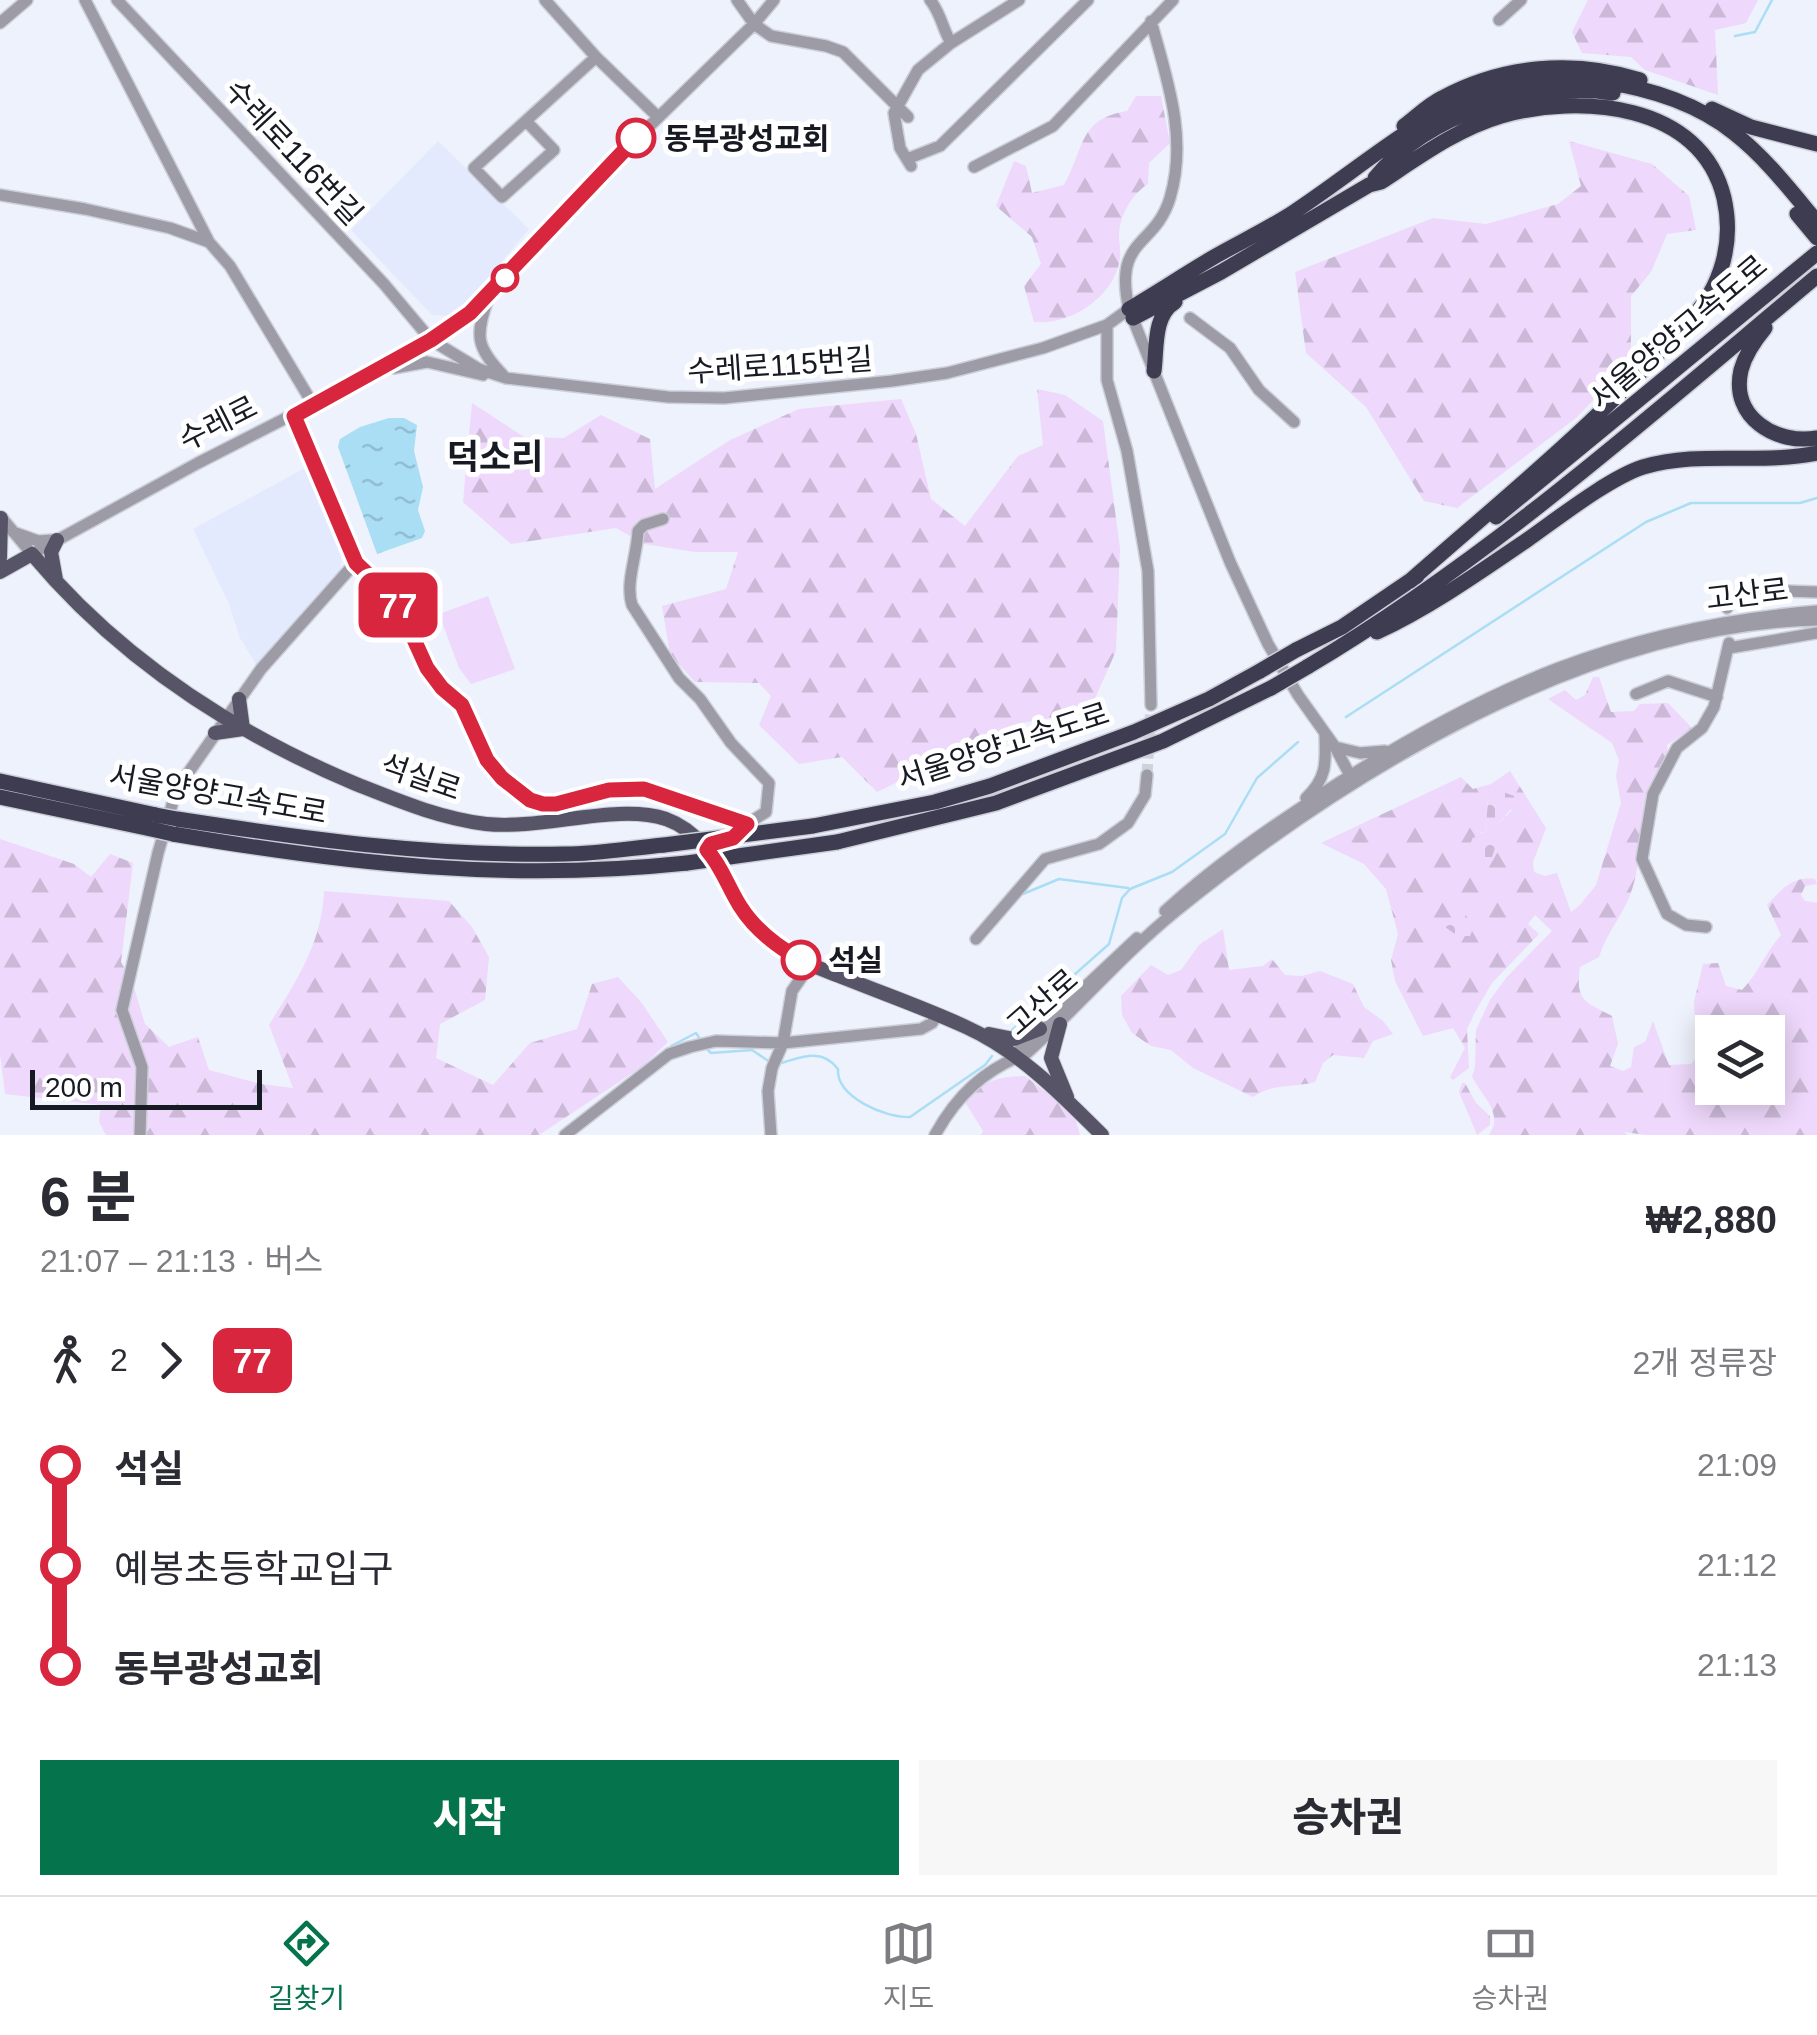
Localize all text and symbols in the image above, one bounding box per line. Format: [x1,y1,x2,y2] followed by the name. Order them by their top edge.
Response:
[219,73,369,231] street label: 수레로116번길
[617,119,655,157] marker: 동부광성교회
[664,122,830,155] place label: 동부광성교회
[1583,248,1773,416] street label: 서울양양고속도로
[492,265,518,291] unlabelled marker
[686,342,874,388] street label: 수레로115번길
[174,390,262,456] street label: 수레로
[447,437,543,476] district label: 덕소리
[353,572,443,638] line badge: 77
[1704,573,1790,615] street label: 고산로
[379,586,417,625] text: 77
[893,696,1113,796] street label: 서울양양고속도로
[376,748,466,806] street label: 석실로
[106,759,330,829] street label: 서울양양고속도로
[782,941,820,979] marker: 석실
[828,944,883,977] place label: 석실
[1000,962,1084,1042] street label: 고산로
[1695,1015,1785,1105] map controls
[1695,1015,1785,1105] button: layers
[30,1065,262,1110] scale bar
[45,1072,123,1103] text: 200 m
[40,1166,136,1228] text: 6 분
[1646,1199,1777,1241] text: ₩2,880
[40,1243,323,1279] text: 21:07 – 21:13 · 버스
[40,1333,95,1388] icon: walk
[143,1333,198,1388] icon: forward
[233,1341,272,1380] text: 77
[110,1342,128,1378] text: 2
[1633,1345,1777,1381] text: 2개 정류장
[1697,1447,1777,1483] text: 21:09
[114,1448,184,1490] text: 석실
[1697,1547,1777,1583] text: 21:12
[114,1548,394,1590] text: 예봉초등학교입구
[1697,1647,1777,1683] text: 21:13
[114,1648,324,1690] text: 동부광성교회
[40,1760,899,1875] button: 시작
[919,1760,1777,1875] button: 승차권
[268,1916,345,2016] tab: 길찾기
[881,1916,936,2016] tab: 지도
[1472,1916,1549,2016] tab: 승차권

